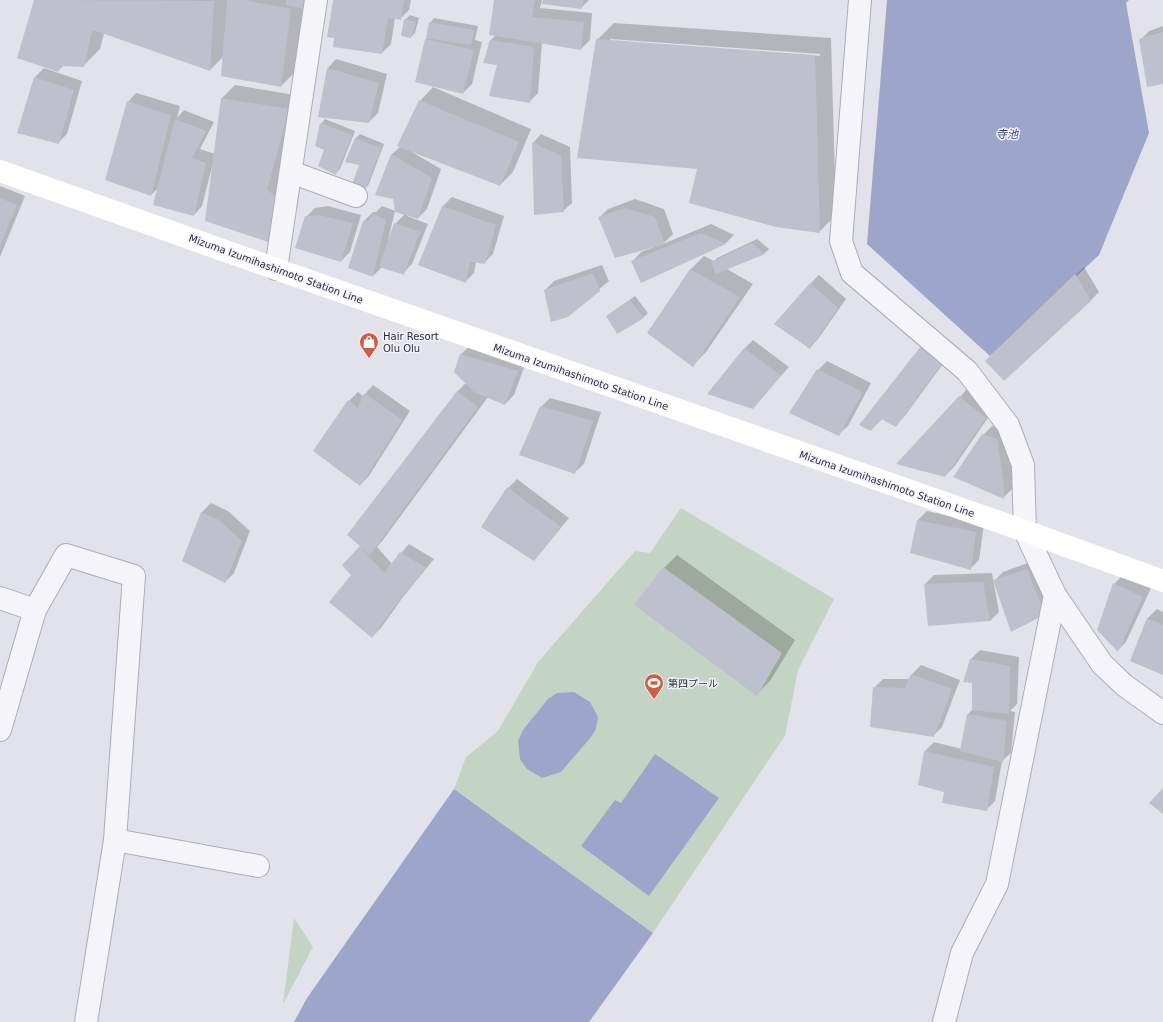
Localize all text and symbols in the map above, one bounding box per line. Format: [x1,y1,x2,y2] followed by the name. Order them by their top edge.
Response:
[996,128,1019,141] water label: 寺池
[187,232,365,306] street label: Mizuma Izumihashimoto Station Line
[358,331,380,359] shop icon: Hair Resort Olu Olu
[383,331,439,354] place label: Hair Resort Olu Olu
[492,342,670,412] street label: Mizuma Izumihashimoto Station Line
[798,449,976,519] street label: Mizuma Izumihashimoto Station Line
[643,672,665,700] sports icon: 第四プール
[668,678,718,689] place label: 第四プール

